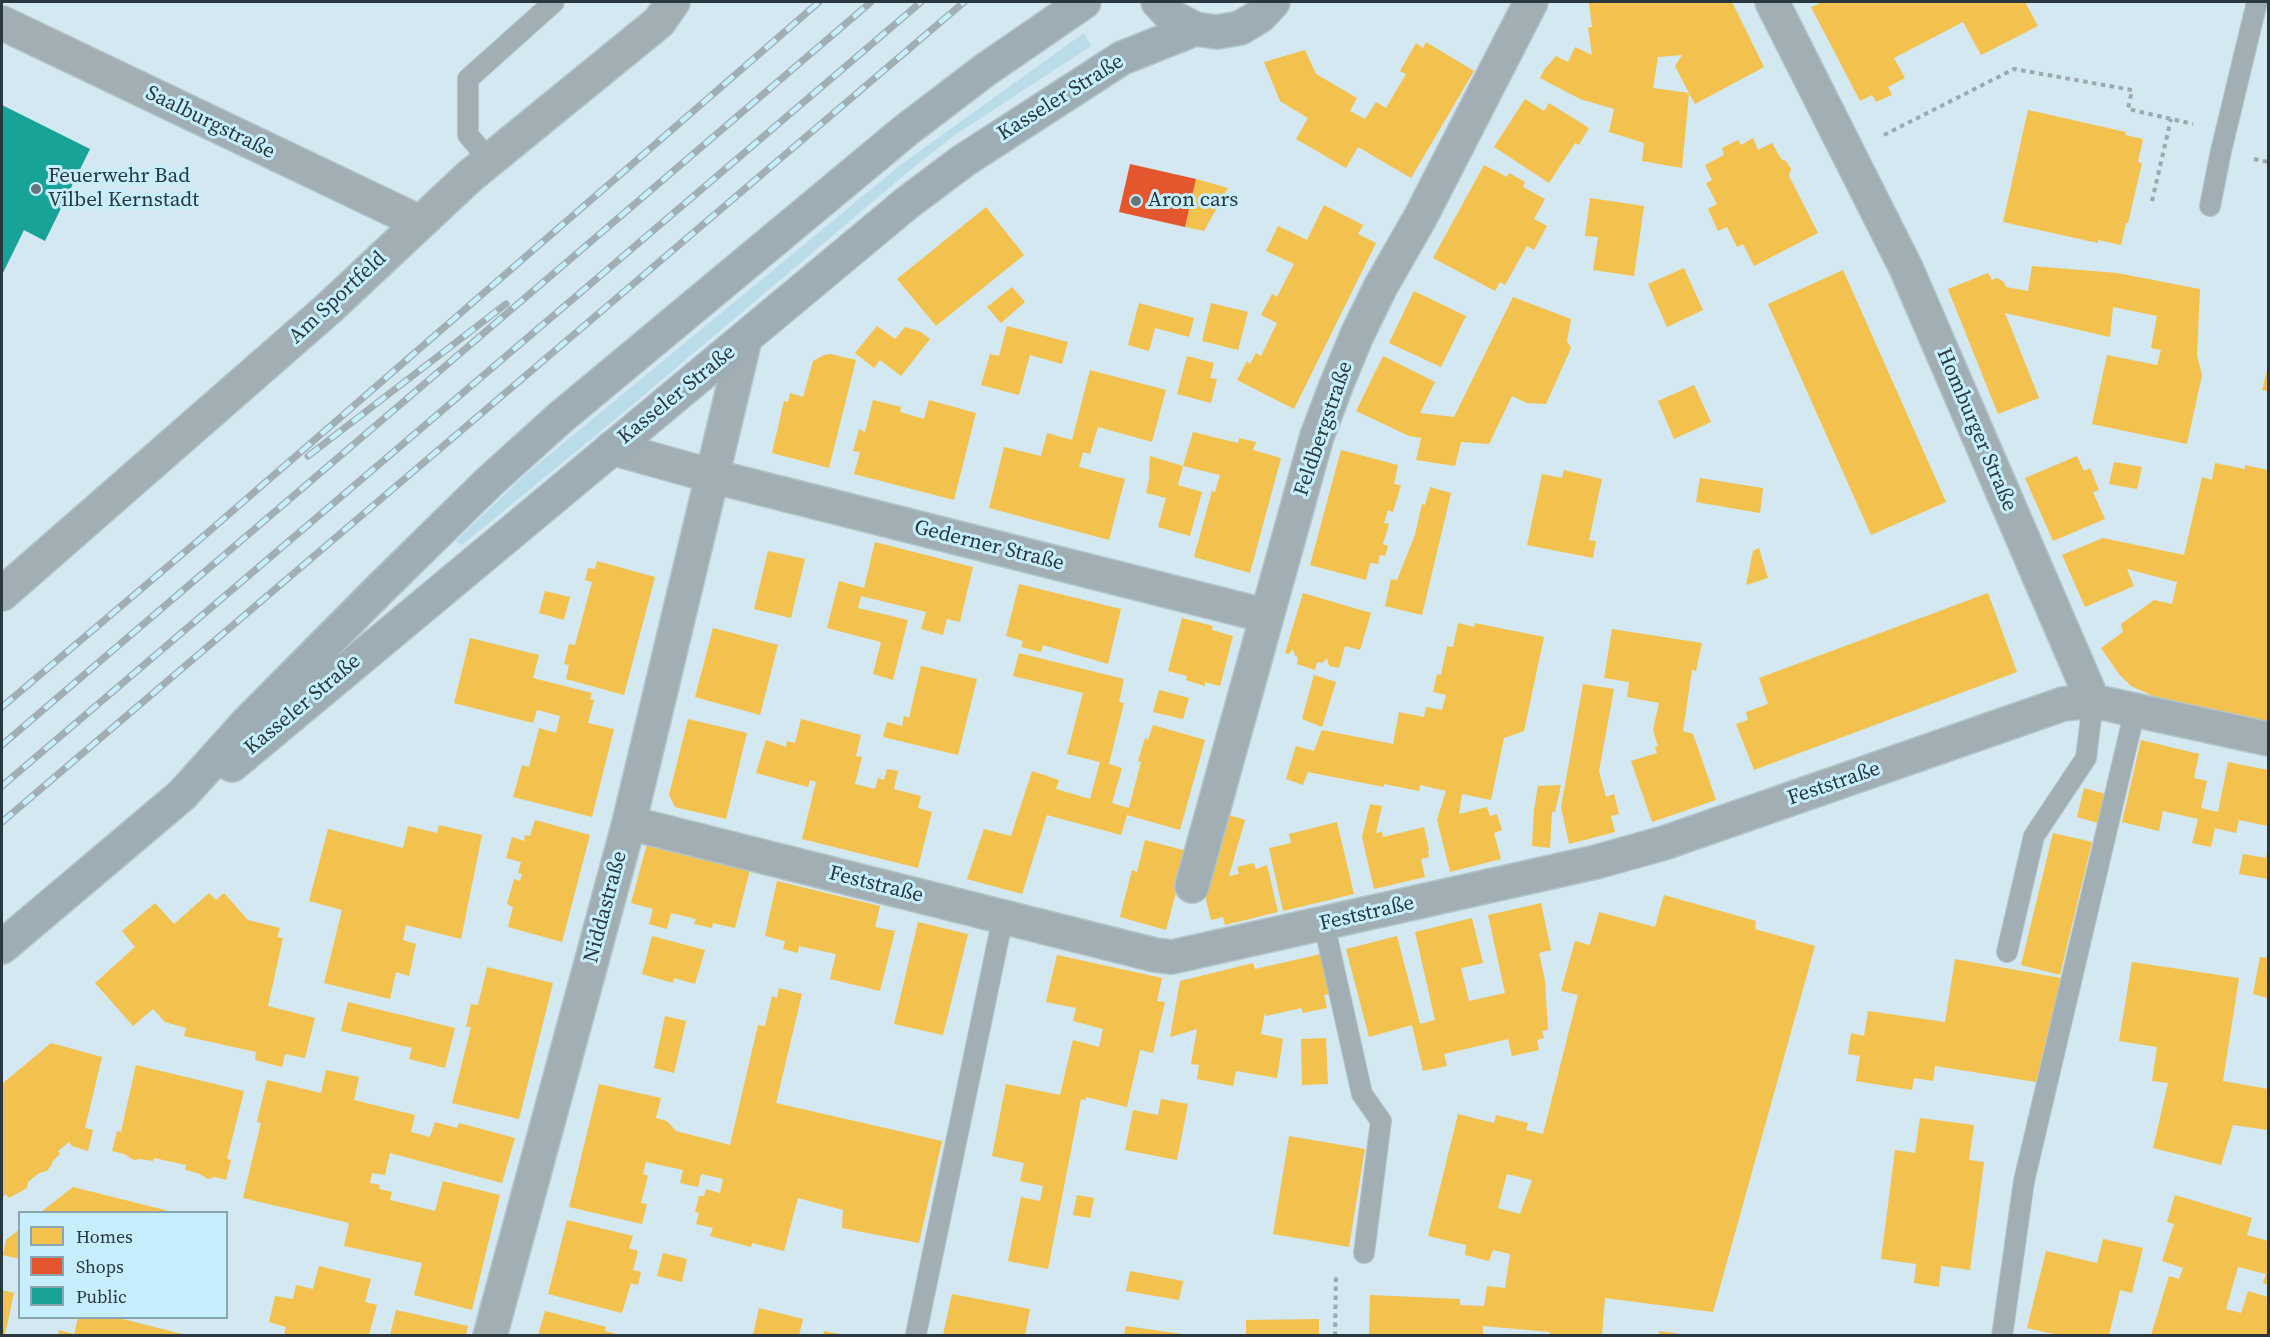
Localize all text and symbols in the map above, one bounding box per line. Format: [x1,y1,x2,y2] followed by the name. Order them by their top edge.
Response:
[993,49,1129,147] street label: Kasseler Straße
[141,81,279,165] street label: Saalburgstraße
[48,164,199,214] place label: Feuerwehr Bad Vilbel Kernstadt
[29,182,43,196] marker: Feuerwehr Bad Vilbel Kernstadt
[1148,188,1238,214] place label: Aron cars
[1129,194,1143,208] marker: Aron cars
[284,247,392,349] street label: Am Sportfeld
[613,340,741,450] street label: Kasseler Straße
[1930,345,2022,515] street label: Homburger Straße
[1289,358,1359,500] street label: Feldbergstraße
[911,515,1067,577] street label: Gederner Straße
[240,649,366,761] street label: Kasseler Straße
[1784,756,1884,812] street label: Feststraße
[579,848,633,966] street label: Niddastraße
[826,861,926,909] street label: Feststraße
[1317,891,1417,937] street label: Feststraße
[18,1211,228,1319] legend
[76,1224,133,1249] text: Homes
[76,1254,124,1279] text: Shops
[76,1284,127,1309] text: Public

